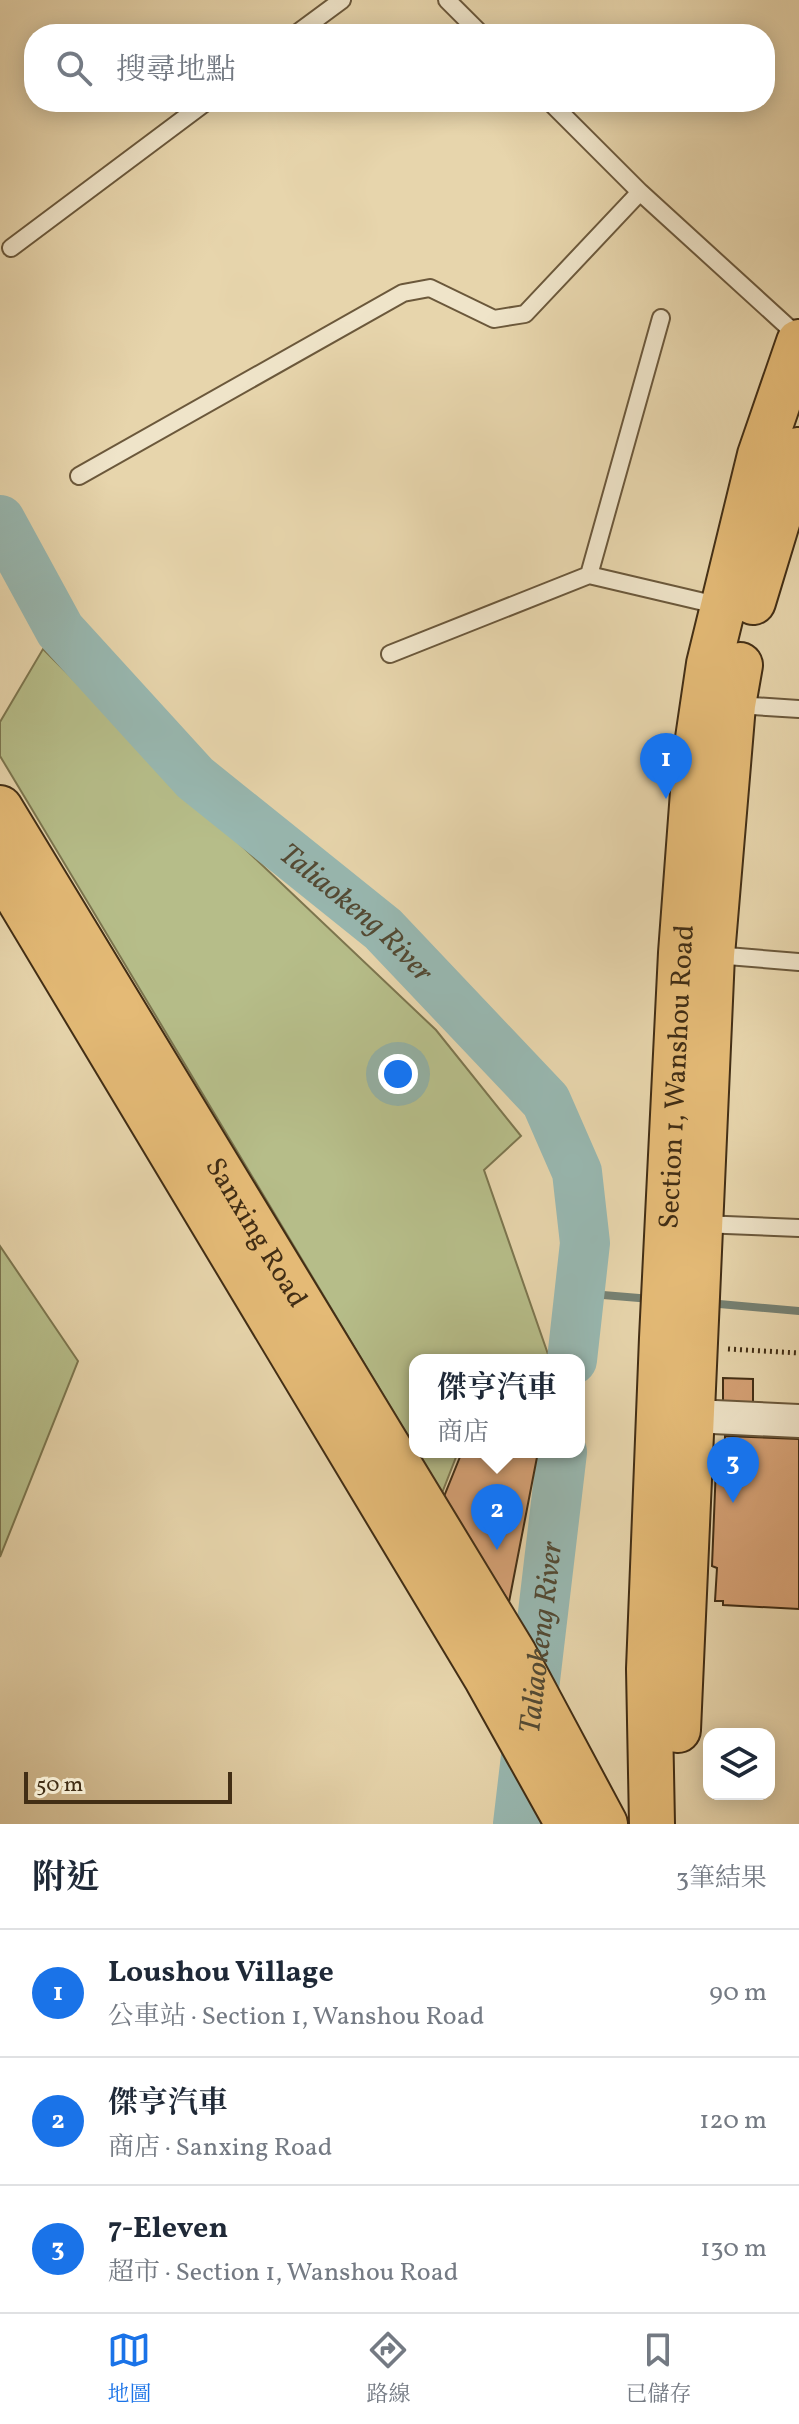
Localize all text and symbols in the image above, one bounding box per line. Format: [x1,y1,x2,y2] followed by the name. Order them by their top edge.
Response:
[24,24,775,112] search box
[52,46,96,90] icon: search
[116,50,236,92] text: 搜尋地點
[640,733,692,799] pin: 1
[269,834,443,993] water label: Taliaokeng River
[650,923,705,1230] street label: Section 1, Wanshou Road
[378,1054,418,1094] your location
[195,1151,316,1316] street label: Sanxing Road
[409,1354,585,1458] popup
[437,1368,557,1410] text: 傑亨汽車
[437,1415,489,1451] text: 商店
[707,1437,759,1503] pin: 3
[471,1484,523,1550] pin: 2
[510,1538,574,1736] water label: Taliaokeng River
[703,1728,775,1800] map controls
[703,1728,775,1800] button: layers
[24,1768,232,1804] scale bar
[36,1770,83,1801] text: 50 m
[32,1856,100,1903] text: 附近
[676,1861,767,1897] text: 3筆結果
[108,1952,334,1994] text: Loushou Village
[53,1975,63,2011] text: 1
[709,1975,767,2011] text: 90 m
[108,1999,484,2035] text: 公車站 · Section 1, Wanshou Road
[108,2083,228,2125] text: 傑亨汽車
[51,2103,65,2139] text: 2
[699,2103,767,2139] text: 120 m
[108,2130,332,2166] text: 商店 · Sanxing Road
[108,2208,228,2250] text: 7-Eleven
[51,2231,65,2267] text: 3
[700,2231,767,2267] text: 130 m
[108,2255,458,2291] text: 超市 · Section 1, Wanshou Road
[107,2328,152,2411] tab: 地圖
[366,2328,411,2411] tab: 路線
[625,2328,692,2411] tab: 已儲存

